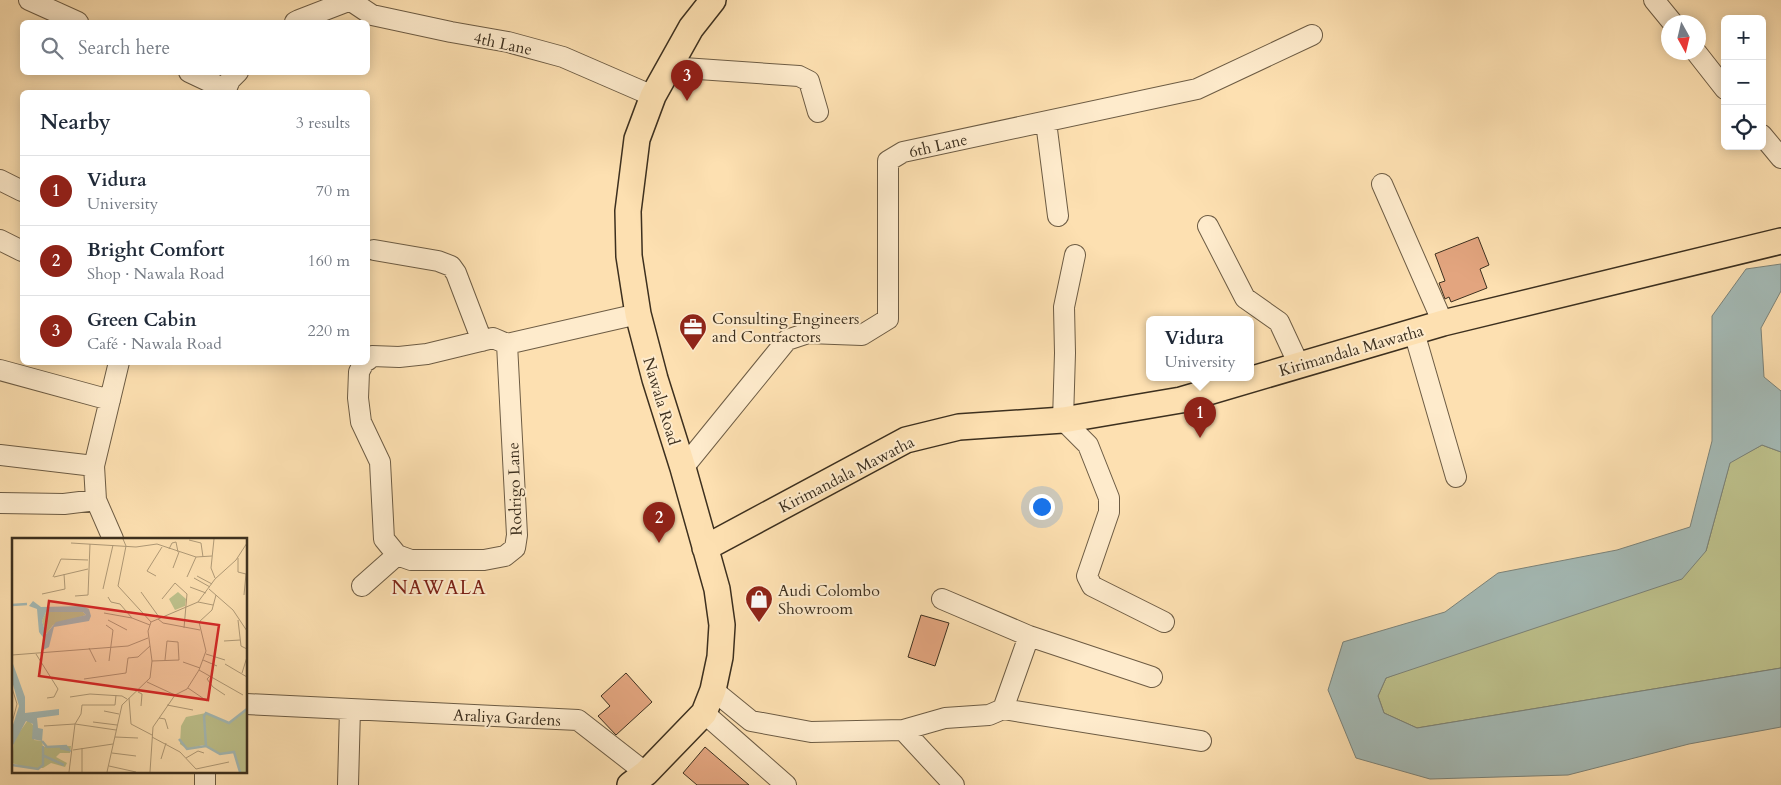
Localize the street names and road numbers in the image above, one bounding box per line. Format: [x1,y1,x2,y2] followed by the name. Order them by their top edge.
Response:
[472,27,534,61] street label: 4th Lane
[907,129,970,163] street label: 6th Lane
[1276,320,1426,382] street label: Kirimandala Mawatha
[637,355,685,448] street label: Nawala Road
[775,431,918,519] street label: Kirimandala Mawatha
[502,442,528,536] street label: Rodrigo Lane
[452,704,561,732] street label: Araliya Gardens

